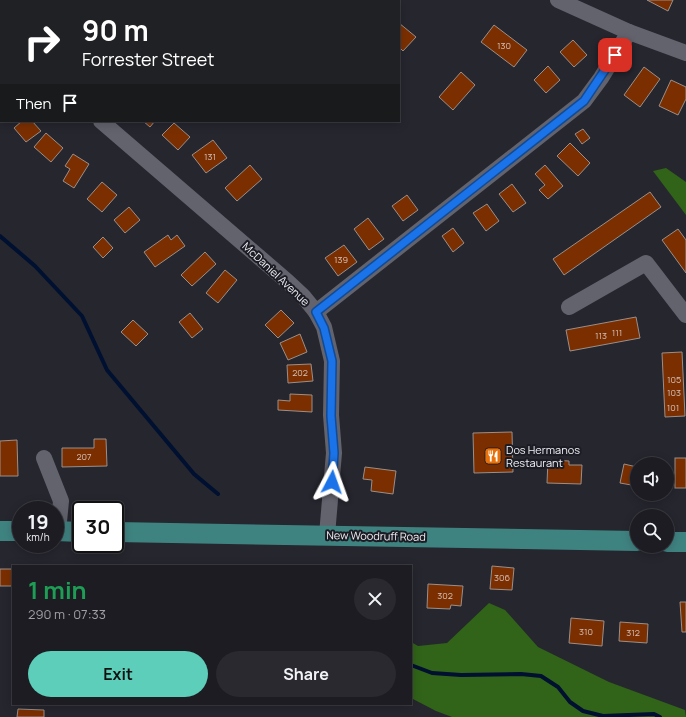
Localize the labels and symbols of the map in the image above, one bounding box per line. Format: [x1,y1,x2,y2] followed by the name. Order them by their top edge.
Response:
[598,38,632,72] pin
[497,39,511,52] house number: 130
[204,150,216,163] house number: 131
[239,239,314,309] street label: McDaniel Avenue
[334,253,348,266] house number: 139
[612,326,622,339] house number: 111
[595,329,607,342] house number: 113
[292,366,308,379] house number: 202
[667,373,681,386] house number: 105
[667,386,681,399] house number: 103
[667,401,679,414] house number: 101
[506,442,580,470] place label: Dos Hermanos Restaurant
[483,446,503,466] restaurant icon: Dos Hermanos Restaurant
[76,450,92,463] house number: 207
[311,461,353,503] position arrow
[72,501,124,553] speed limit sign: 30
[326,527,426,544] street label: New Woodruff Road
[494,571,510,584] house number: 306
[437,589,453,602] house number: 302
[579,625,593,638] house number: 310
[626,626,640,639] house number: 312

